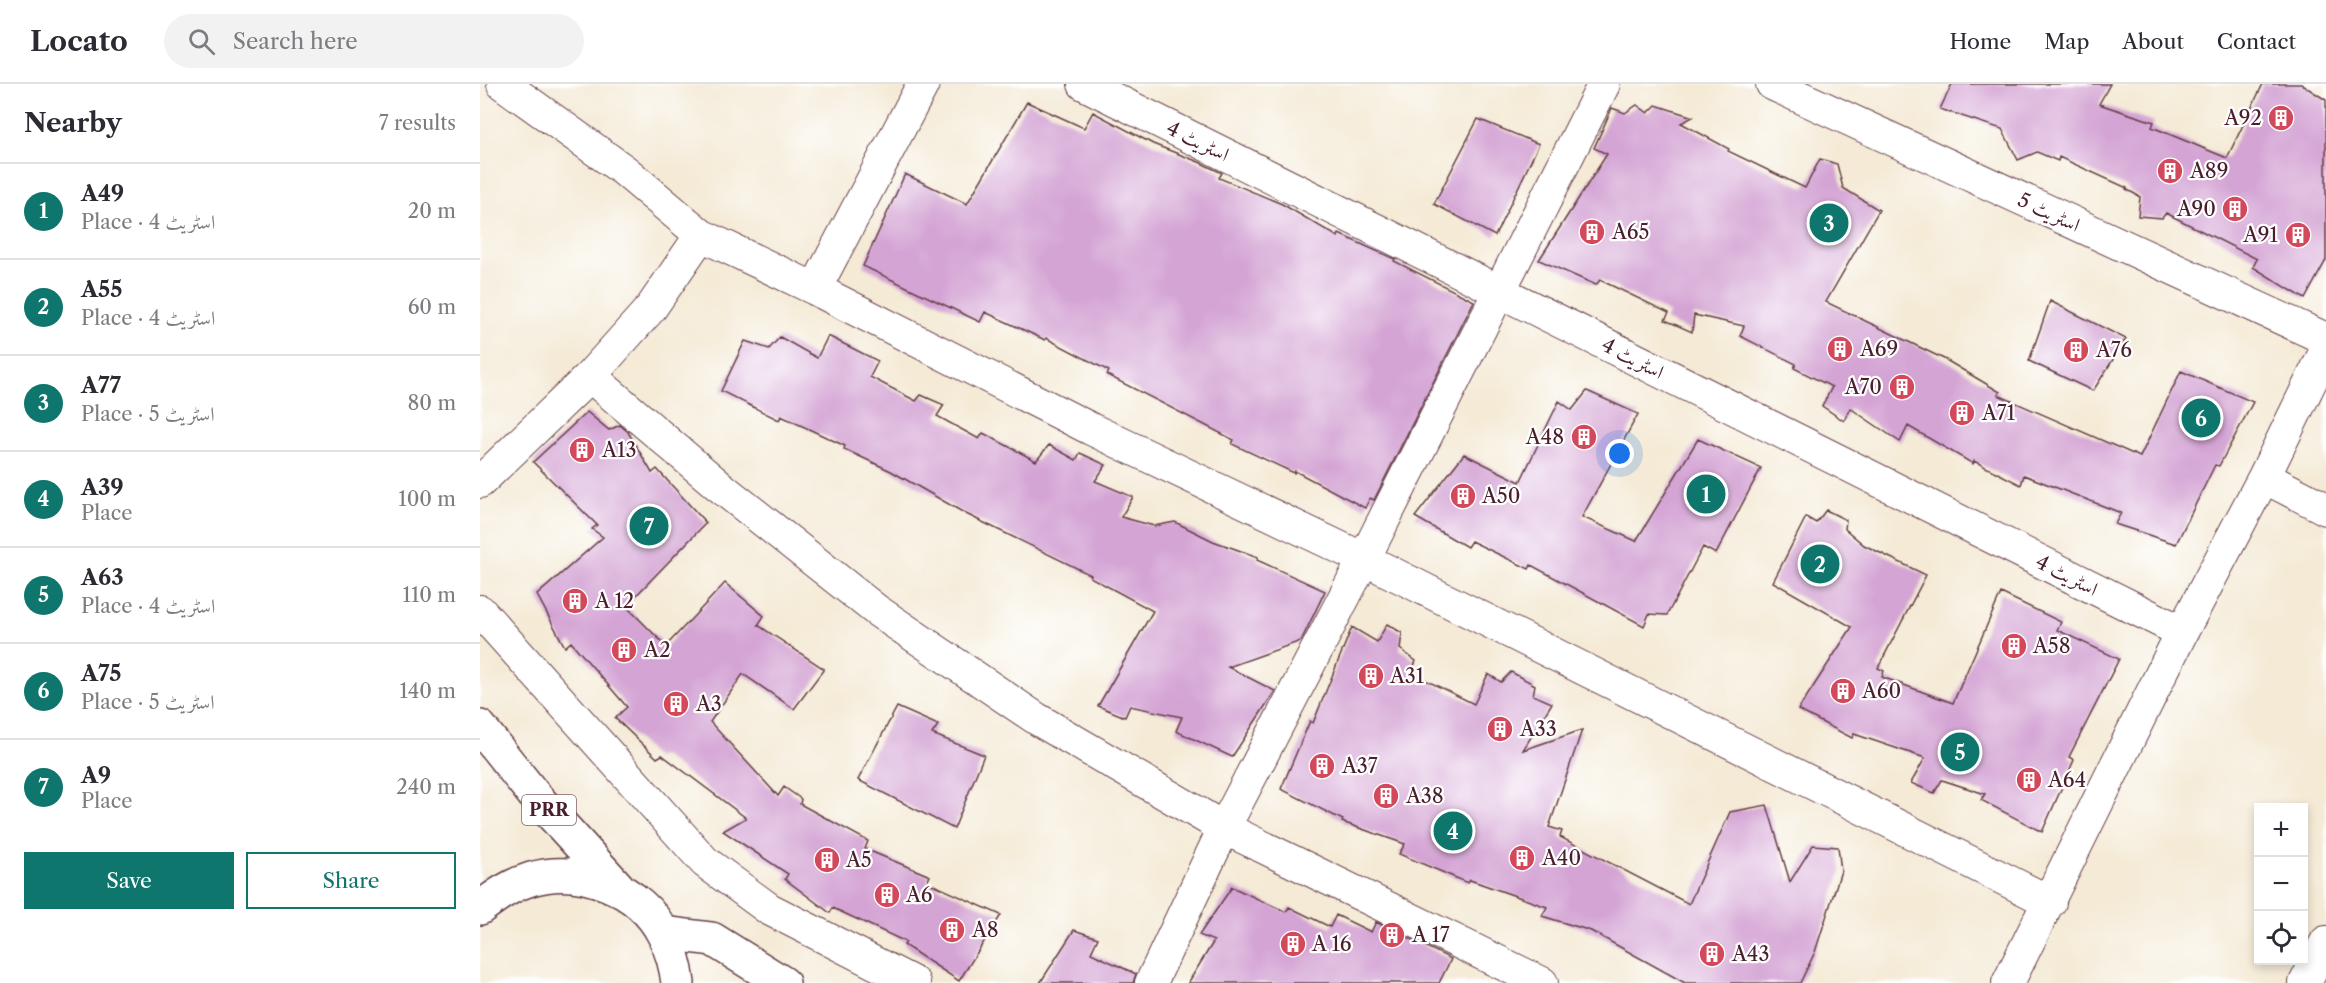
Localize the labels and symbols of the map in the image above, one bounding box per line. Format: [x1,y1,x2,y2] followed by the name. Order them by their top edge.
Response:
[2266,103,2296,133] building icon: A92
[2223,106,2262,130] place label: A92
[1163,116,1233,166] street label: اسٹریٹ 4
[2155,156,2185,186] building icon: A89
[2189,159,2228,183] place label: A89
[2014,187,2084,237] street label: اسٹریٹ 5
[2220,194,2250,224] building icon: A90
[2176,197,2216,221] place label: A90
[1810,200,1848,246] pin: 3
[1577,217,1607,247] building icon: A65
[1611,220,1649,244] place label: A65
[2283,220,2313,250] building icon: A91
[2242,223,2279,247] place label: A91
[1598,332,1668,384] street label: اسٹریٹ 4
[1825,334,1855,364] building icon: A69
[2061,335,2091,365] building icon: A76
[1859,337,1898,361] place label: A69
[2095,338,2132,362] place label: A76
[1887,372,1917,402] building icon: A70
[1844,375,1882,399] place label: A70
[2182,396,2220,440] pin: 6
[1947,398,1977,428] building icon: A71
[1981,401,2016,425] place label: A71
[1569,422,1599,452] building icon: A48
[1525,425,1564,449] place label: A48
[567,435,597,465] building icon: A13
[601,438,636,462] place label: A13
[1605,439,1634,468] your location
[1686,472,1726,516] pin: 1
[1448,481,1478,511] building icon: A50
[1481,484,1520,508] place label: A50
[630,504,668,548] pin: 7
[1800,542,1840,586] pin: 2
[2032,549,2102,601] street label: اسٹریٹ 4
[560,586,590,616] building icon: A 12
[594,589,634,613] place label: A 12
[1999,631,2029,661] building icon: A58
[2032,634,2071,658] place label: A58
[609,635,639,665] building icon: A2
[643,638,671,662] place label: A2
[1356,661,1386,691] building icon: A31
[1389,664,1425,688] place label: A31
[1828,676,1858,706] building icon: A60
[1861,679,1901,703] place label: A60
[661,689,691,719] building icon: A3
[695,692,722,716] place label: A3
[1485,714,1515,744] building icon: A33
[1519,717,1557,741] place label: A33
[1940,730,1980,774] pin: 5
[1307,751,1337,781] building icon: A37
[1341,754,1378,778] place label: A37
[2014,765,2044,795] building icon: A64
[2047,768,2086,792] place label: A64
[1371,781,1401,811] building icon: A38
[1405,784,1444,808] place label: A38
[522,795,576,825] road number: PRR
[1434,808,1472,854] pin: 4
[1507,843,1537,873] building icon: A40
[812,845,842,875] building icon: A5
[1541,846,1581,870] place label: A40
[845,848,872,872] place label: A5
[872,880,902,910] building icon: A6
[905,883,933,907] place label: A6
[937,915,967,945] building icon: A8
[971,918,999,942] place label: A8
[1377,920,1407,950] building icon: A 17
[1411,923,1450,947] place label: A 17
[1278,929,1308,959] building icon: A 16
[1311,932,1352,956] place label: A 16
[1697,939,1727,969] building icon: A43
[1731,942,1769,966] place label: A43

